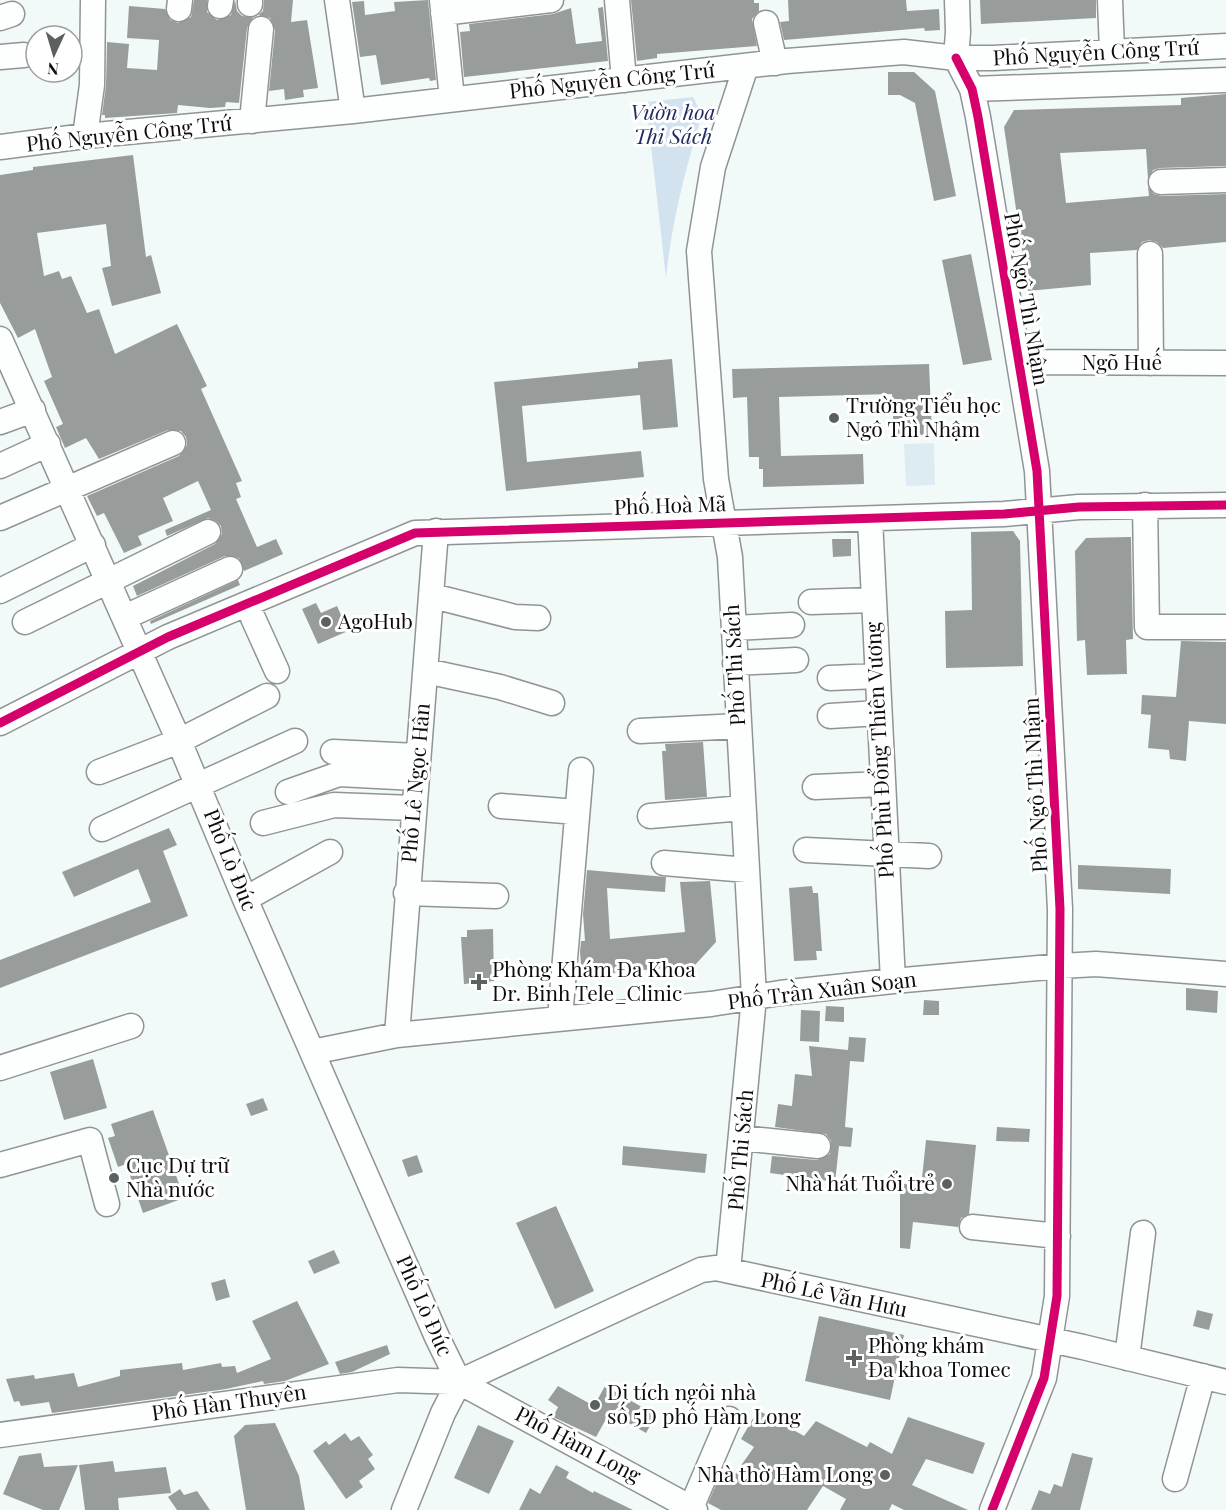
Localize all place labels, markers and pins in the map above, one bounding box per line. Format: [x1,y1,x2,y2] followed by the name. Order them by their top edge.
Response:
[846,390,1001,442] place label: Trường Tiểu học Ngô Thì Nhậm
[827,411,841,425] marker: Trường Tiểu học Ngô Thì Nhậm
[337,606,413,634] place label: AgoHub
[319,615,333,629] marker: AgoHub
[492,954,696,1006] place label: Phòng Khám Đa Khoa Dr. Binh Tele_Clinic
[470,973,488,991] marker: Phòng Khám Đa Khoa Dr. Binh Tele_Clinic
[126,1150,230,1202] place label: Cục Dự trữ Nhà nước
[785,1168,935,1196] place label: Nhà hát Tuổi trẻ
[107,1171,121,1185] marker: Cục Dự trữ Nhà nước
[940,1177,954,1191] marker: Nhà hát Tuổi trẻ
[868,1330,1011,1382] place label: Phòng khám Đa khoa Tomec
[845,1349,863,1367] marker: Phòng khám Đa khoa Tomec
[607,1377,801,1429] place label: Di tích ngôi nhà số 5D phố Hàm Long
[588,1398,602,1412] marker: Di tích ngôi nhà số 5D phố Hàm Long
[697,1459,873,1487] place label: Nhà thờ Hàm Long
[878,1468,892,1482] marker: Nhà thờ Hàm Long

